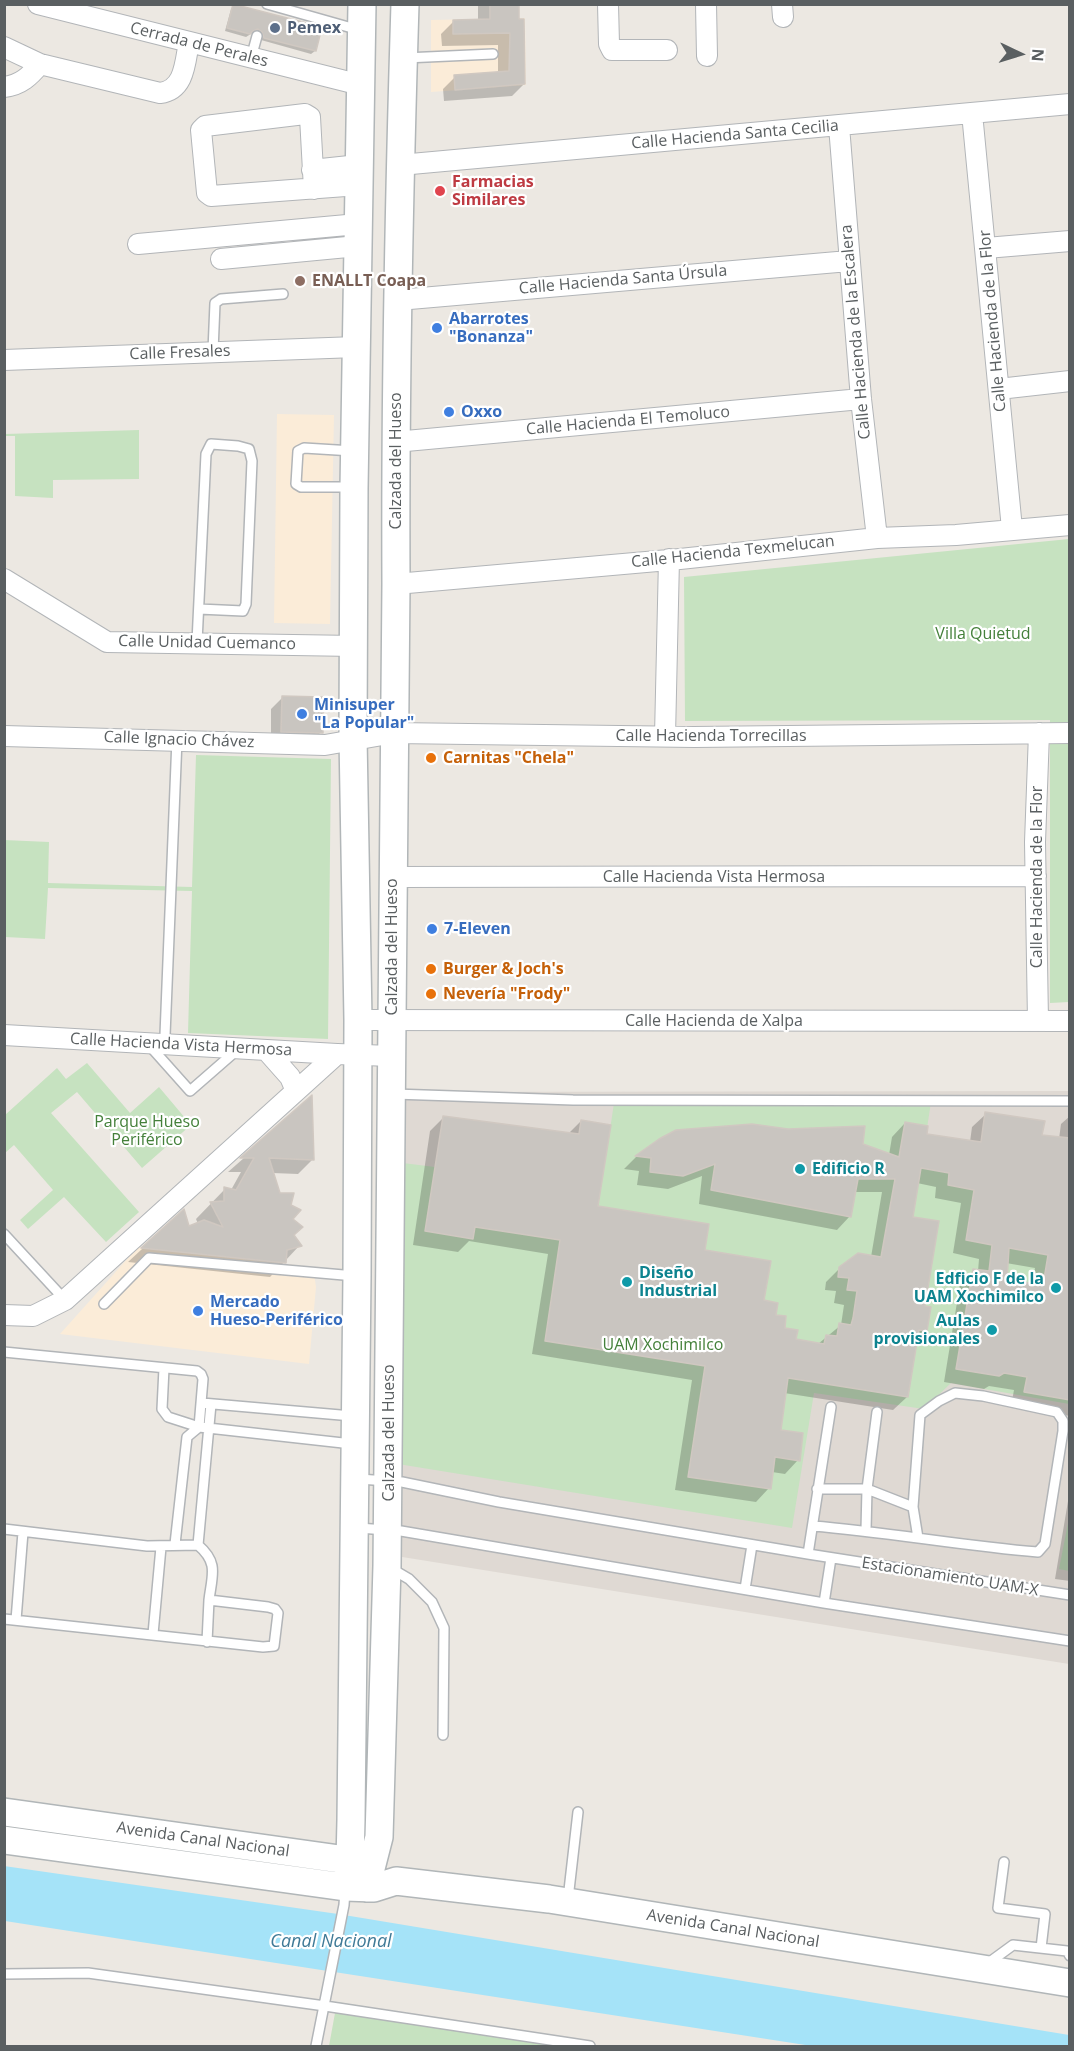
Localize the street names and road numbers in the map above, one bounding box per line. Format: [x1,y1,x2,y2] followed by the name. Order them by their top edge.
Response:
[128,19,270,71] street label: Cerrada de Perales
[630,116,840,154] street label: Calle Hacienda Santa Cecilia
[837,224,875,440] street label: Calle Hacienda de la Escalera
[975,229,1011,413] street label: Calle Hacienda de la Flor
[518,261,728,299] street label: Calle Hacienda Santa Úrsula
[129,342,231,364] street label: Calle Fresales
[386,392,406,530] street label: Calzada del Hueso
[525,403,731,439] street label: Calle Hacienda El Temoluco
[630,532,836,572] street label: Calle Hacienda Texmelucan
[118,632,296,654] street label: Calle Unidad Cuemanco
[615,726,807,746] street label: Calle Hacienda Torrecillas
[103,728,255,752] street label: Calle Ignacio Chávez
[1027,786,1047,968] street label: Calle Hacienda de la Flor
[603,867,825,887] street label: Calle Hacienda Vista Hermosa
[382,878,402,1016] street label: Calzada del Hueso
[625,1011,803,1031] street label: Calle Hacienda de Xalpa
[69,1030,293,1060] street label: Calle Hacienda Vista Hermosa
[379,1364,399,1502] street label: Calzada del Hueso
[860,1554,1040,1600] street label: Estacionamiento UAM-X
[115,1818,291,1862] street label: Avenida Canal Nacional
[645,1906,821,1952] street label: Avenida Canal Nacional

